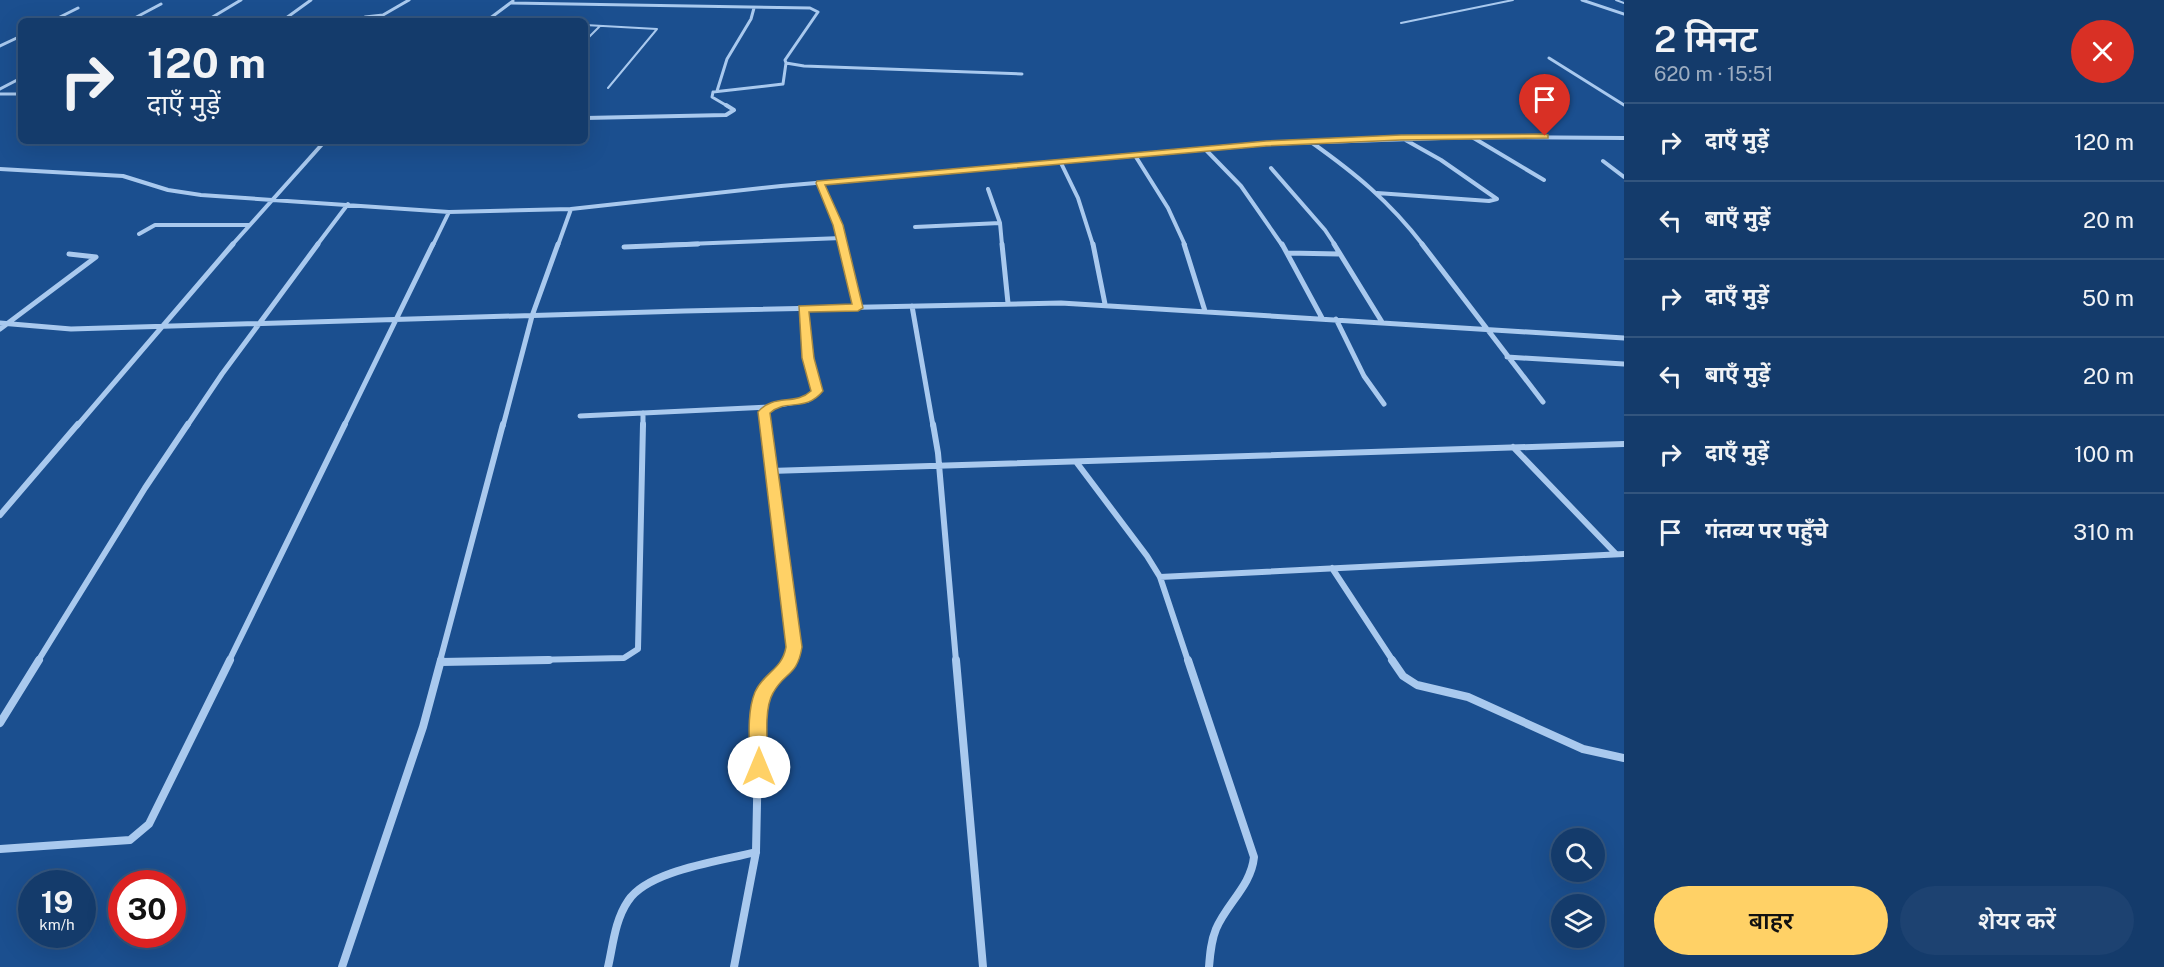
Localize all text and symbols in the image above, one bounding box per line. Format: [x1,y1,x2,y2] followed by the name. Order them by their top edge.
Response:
[1654,18,1758,60] text: 2 मिनट
[2071,20,2134,83] button: close
[147,38,266,87] text: 120 m
[48,42,126,120] icon: right
[1654,62,1773,86] text: 620 m · 15:51
[1519,74,1570,136] pin
[1528,83,1561,116] icon: arrive
[147,88,220,120] text: दाएँ मुड़ें
[1654,126,1687,159] icon: right
[1705,127,1769,153] text: दाएँ मुड़ें
[2074,129,2134,155] text: 120 m
[1654,204,1687,237] icon: left
[1705,205,1770,231] text: बाएँ मुड़ें
[2083,207,2134,233] text: 20 m
[1654,282,1687,315] icon: right
[1705,283,1769,309] text: दाएँ मुड़ें
[2082,285,2134,311] text: 50 m
[1654,360,1687,393] icon: left
[1705,361,1770,387] text: बाएँ मुड़ें
[2083,363,2134,389] text: 20 m
[1654,438,1687,471] icon: right
[1705,439,1769,465] text: दाएँ मुड़ें
[2074,441,2134,467] text: 100 m
[1654,516,1687,549] icon: arrive
[1705,517,1828,543] text: गंतव्य पर पहुँचे
[2073,519,2134,545] text: 310 m
[727,735,791,799] position arrow
[1551,828,1605,948] map controls
[1551,828,1605,882] button: search
[108,870,186,948] speed limit sign: 30
[41,884,73,920] text: 19
[1654,886,1888,955] button: बाहर
[1900,886,2134,955] button: शेयर करें
[1551,894,1605,948] button: layers
[39,916,75,933] text: km/h

